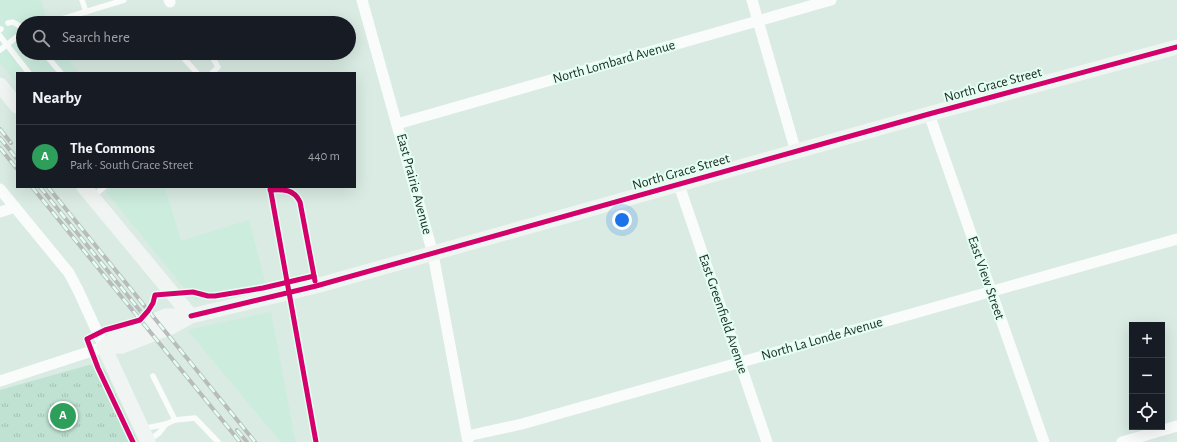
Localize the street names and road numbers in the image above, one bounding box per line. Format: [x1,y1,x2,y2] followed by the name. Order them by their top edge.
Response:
[551,38,677,86] street label: North Lombard Avenue
[943,65,1044,105] street label: North Grace Street
[394,132,434,236] street label: East Prairie Avenue
[631,151,732,193] street label: North Grace Street
[965,234,1007,322] street label: East View Street
[696,252,750,376] street label: East Greenfield Avenue
[760,315,884,363] street label: North La Londe Avenue

